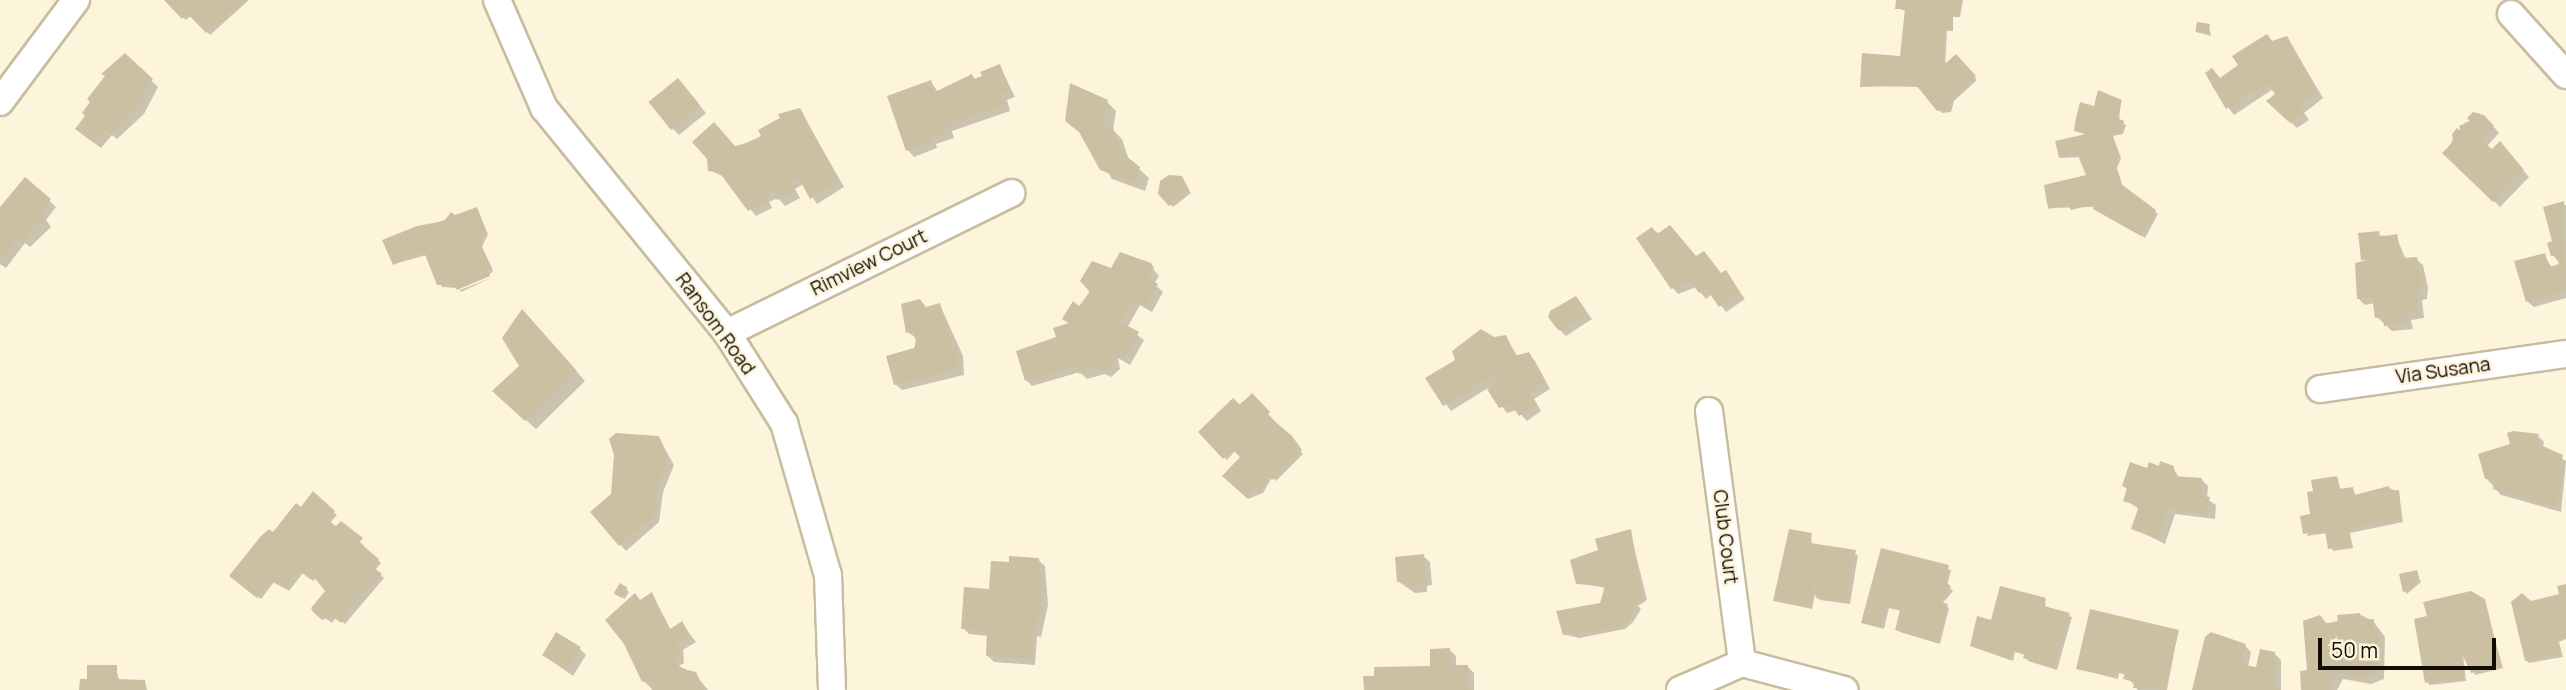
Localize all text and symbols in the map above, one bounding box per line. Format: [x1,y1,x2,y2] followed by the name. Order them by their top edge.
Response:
[807,225,931,301] street label: Rimview Court
[671,269,759,379] street label: Ransom Road
[2394,353,2492,389] street label: Via Susana
[1708,488,1742,586] street label: Club Court
[2321,624,2500,668] scale bar
[2331,636,2378,664] text: 50 m

